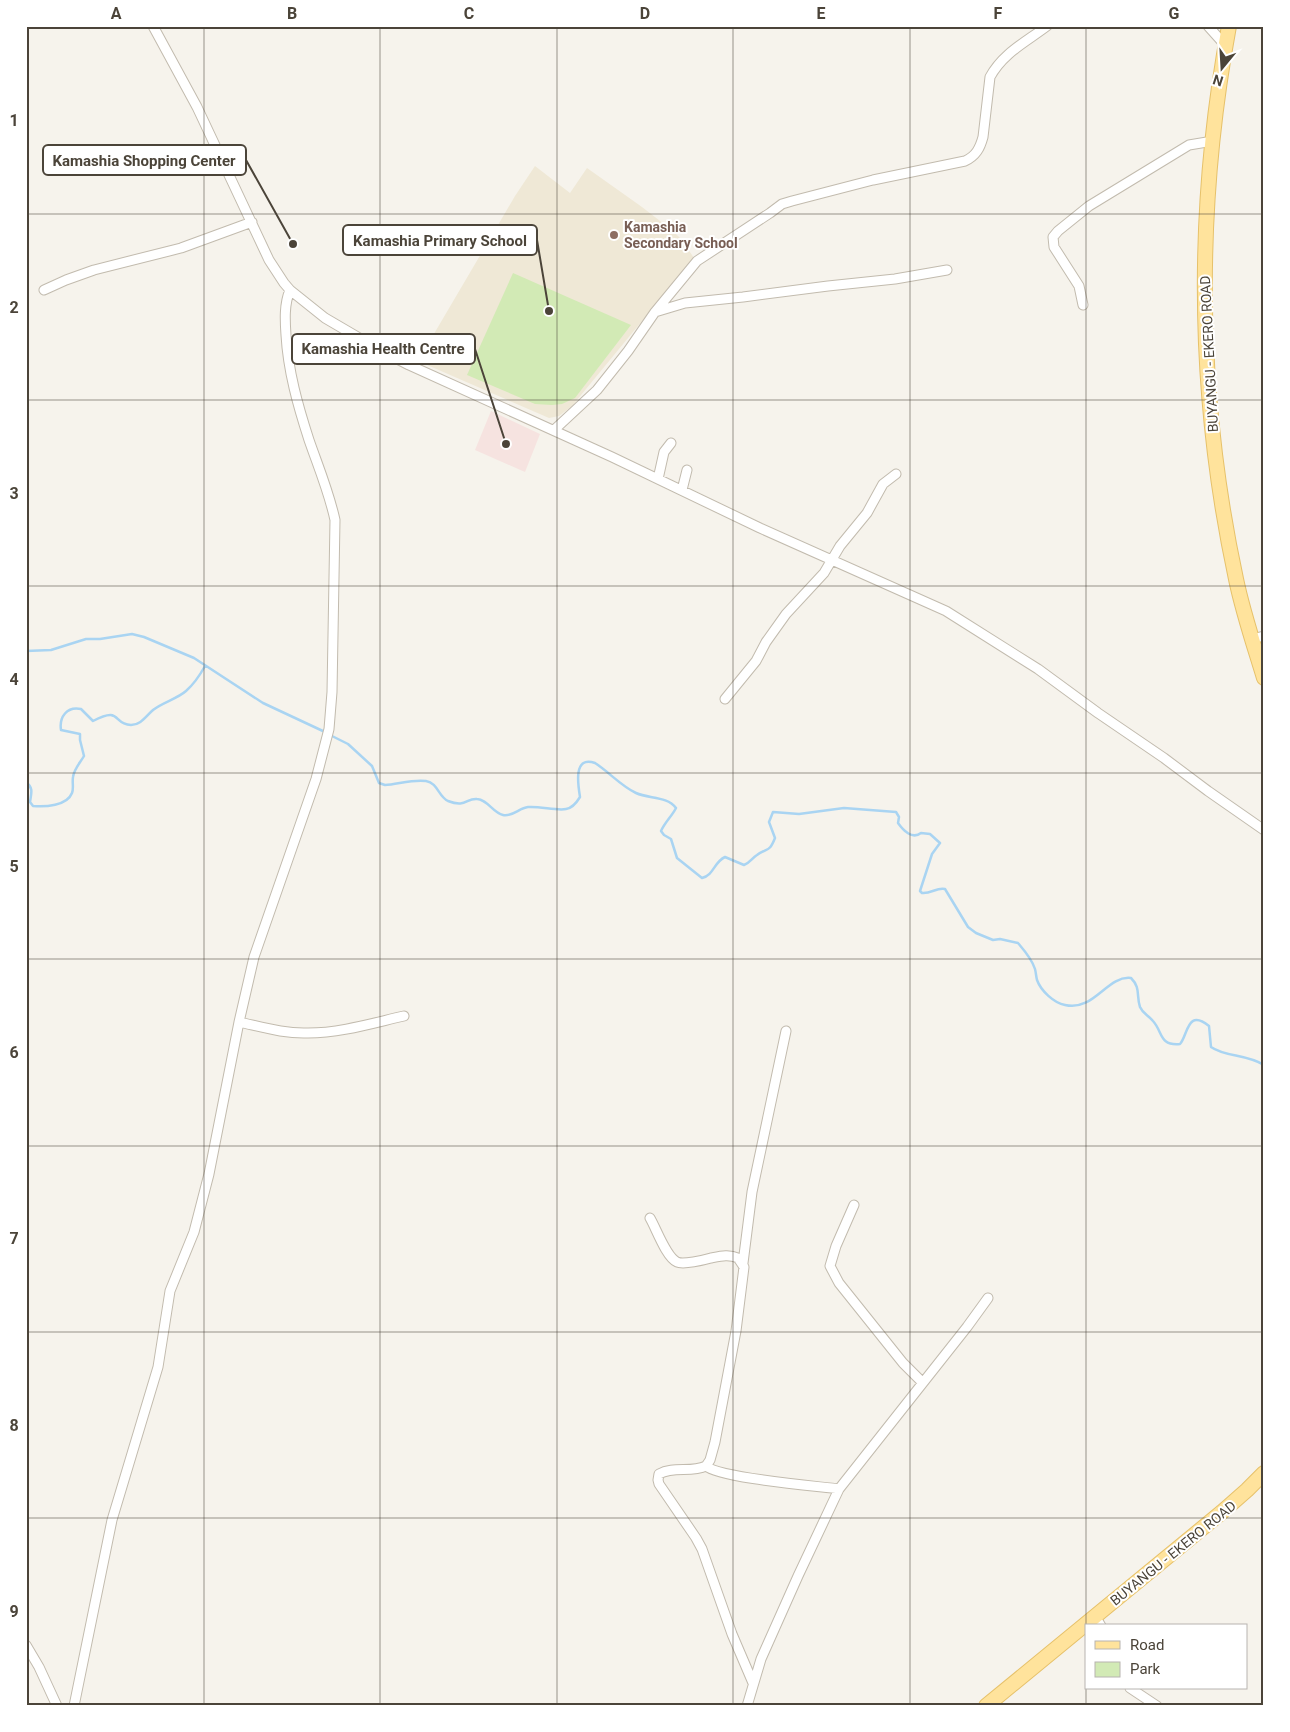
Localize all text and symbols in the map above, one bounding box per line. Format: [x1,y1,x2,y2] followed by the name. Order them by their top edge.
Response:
[111,4,122,23] text: A
[287,4,297,23] text: B
[464,4,474,23] text: C
[640,4,650,23] text: D
[817,4,826,23] text: E
[994,4,1003,23] text: F
[1169,4,1180,23] text: G
[1198,42,1248,92] north arrow
[1211,71,1225,90] text: N
[9,111,19,130] text: 1
[43,145,246,175] callout: Kamashia Shopping Center
[52,152,236,170] text: Kamashia Shopping Center
[624,219,738,251] place label: Kamashia Secondary School
[343,225,537,255] callout: Kamashia Primary School
[608,229,620,241] marker: Kamashia Secondary School
[353,232,527,250] text: Kamashia Primary School
[1197,275,1221,433] street label: BUYANGU - EKERO ROAD
[9,298,19,317] text: 2
[292,334,475,364] callout: Kamashia Health Centre
[301,340,465,358] text: Kamashia Health Centre
[9,484,19,503] text: 3
[9,670,19,689] text: 4
[9,857,19,876] text: 5
[9,1043,19,1062] text: 6
[9,1229,19,1248] text: 7
[9,1416,19,1435] text: 8
[1107,1497,1239,1609] street label: BUYANGU - EKERO ROAD
[9,1602,19,1621] text: 9
[1085,1624,1248,1690] legend
[1130,1636,1164,1654] text: Road
[1130,1660,1161,1678] text: Park

